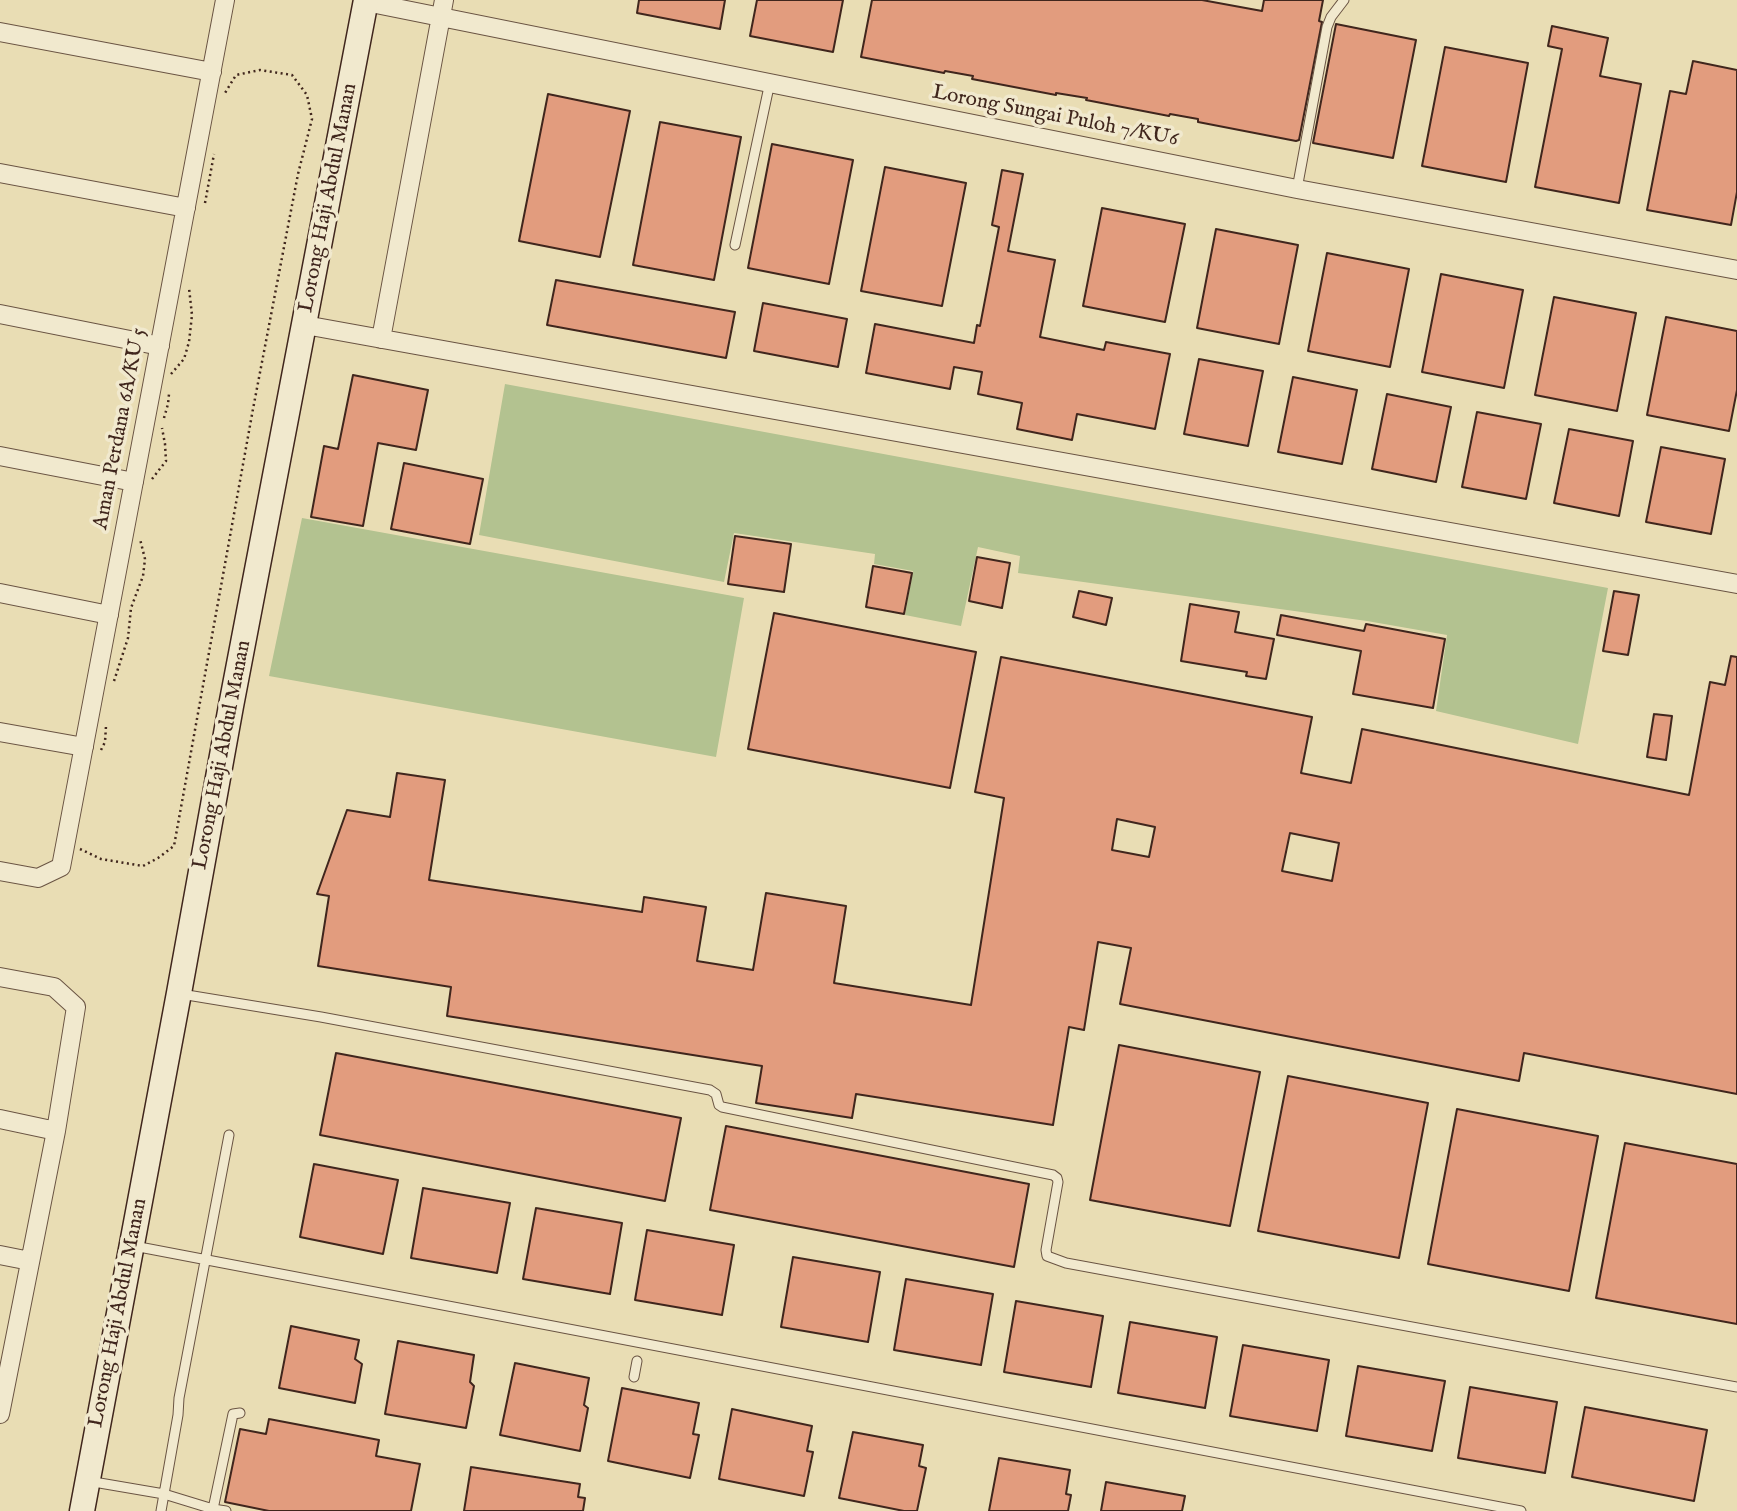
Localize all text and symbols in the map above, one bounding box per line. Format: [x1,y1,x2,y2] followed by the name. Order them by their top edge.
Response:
[294,81,364,315] street label: Lorong Haji Abdul Manan
[930,81,1180,153] street label: Lorong Sungai Puloh 7/KU6
[89,326,153,532] street label: Aman Perdana 6A/KU 5
[188,638,258,872] street label: Lorong Haji Abdul Manan
[84,1196,154,1430] street label: Lorong Haji Abdul Manan

